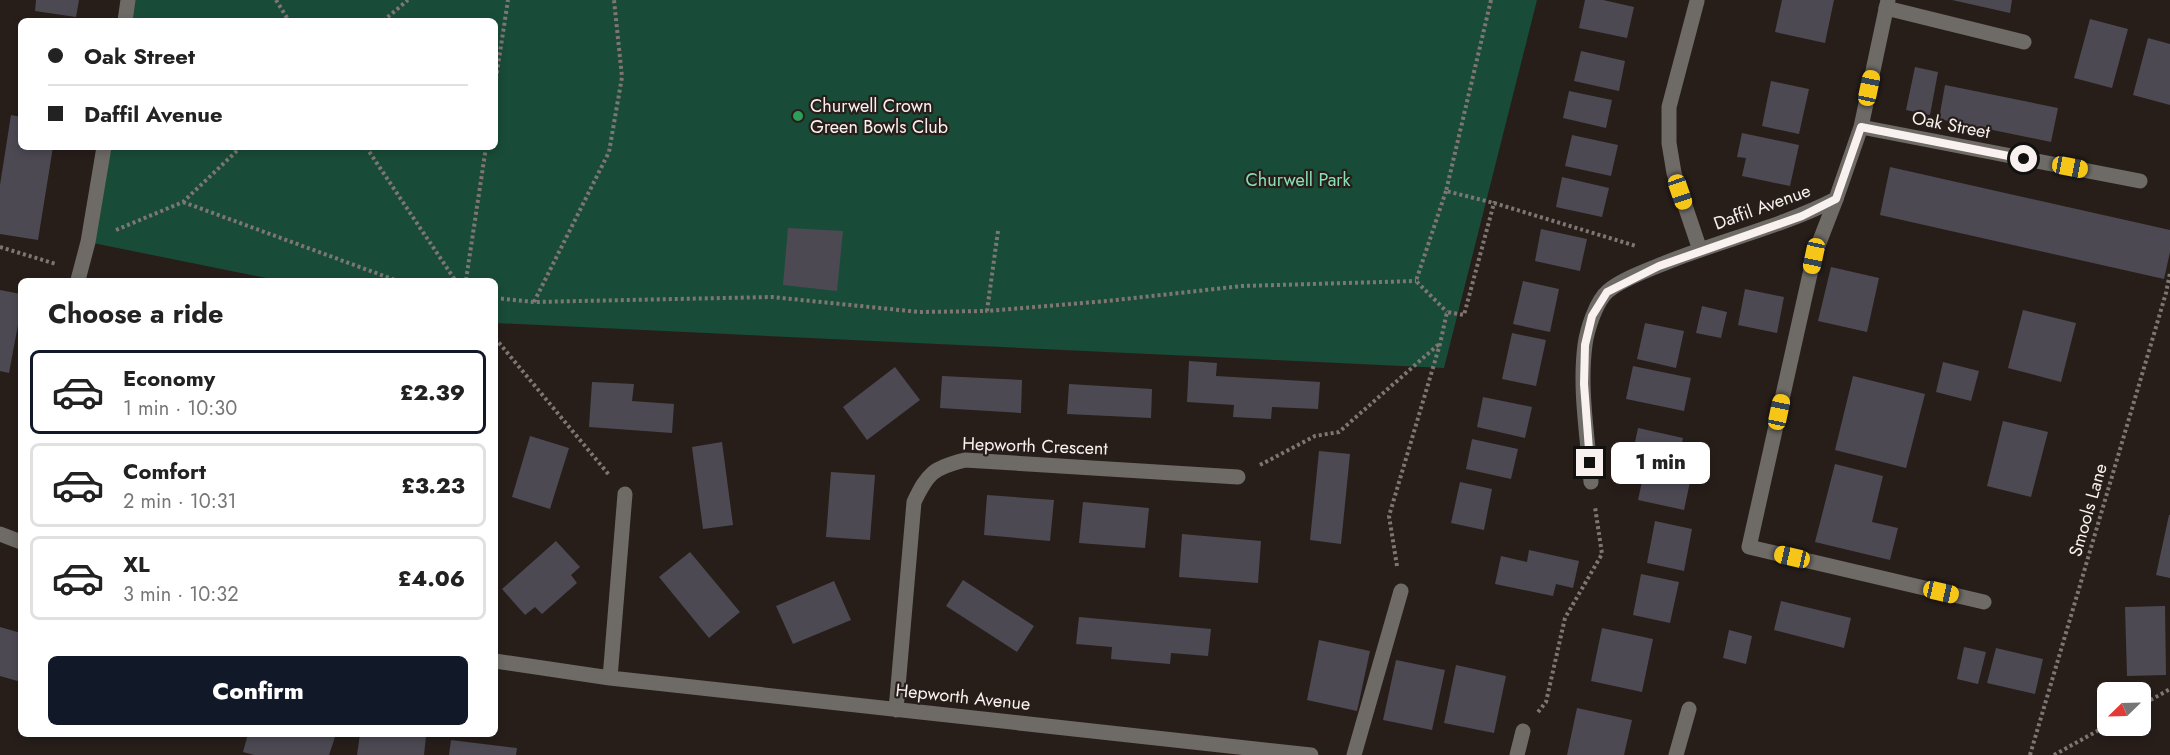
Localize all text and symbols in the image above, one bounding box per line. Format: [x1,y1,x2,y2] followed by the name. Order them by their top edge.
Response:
[84,40,195,72] text: Oak Street
[1856,69,1882,107] car
[810,93,948,140] place label: Churwell Crown Green Bowls Club
[84,98,223,130] text: Daffil Avenue
[1910,105,1993,145] street label: Oak Street
[791,109,805,123] marker: Churwell Crown Green Bowls Club
[2010,145,2037,172] route start
[2051,155,2089,179] car
[1246,167,1351,193] park label: Churwell Park
[1666,172,1694,212] car
[1710,177,1814,237] street label: Daffil Avenue
[1801,237,1827,275] car
[48,294,223,333] text: Choose a ride
[123,362,215,394] text: Economy
[51,365,105,419] icon: car
[400,376,465,408] text: £2.39
[1766,393,1792,431] car
[123,394,237,423] text: 1 min · 10:30
[962,430,1109,462] street label: Hepworth Crescent
[1611,442,1710,484] callout: 1 min
[1635,448,1686,477] text: 1 min
[1576,449,1603,476] route end
[123,455,206,487] text: Comfort
[51,458,105,512] icon: car
[2062,460,2114,560] street label: Smools Lane
[401,469,465,501] text: £3.23
[123,487,237,516] text: 2 min · 10:31
[1772,544,1812,570] car
[123,548,150,580] text: XL
[51,551,105,605] icon: car
[398,562,465,594] text: £4.06
[1921,579,1961,605] car
[123,580,239,609] text: 3 min · 10:32
[48,656,468,725] button: Confirm
[894,677,1032,717] street label: Hepworth Avenue
[2097,682,2151,736] north arrow
[2097,682,2151,736] map controls

